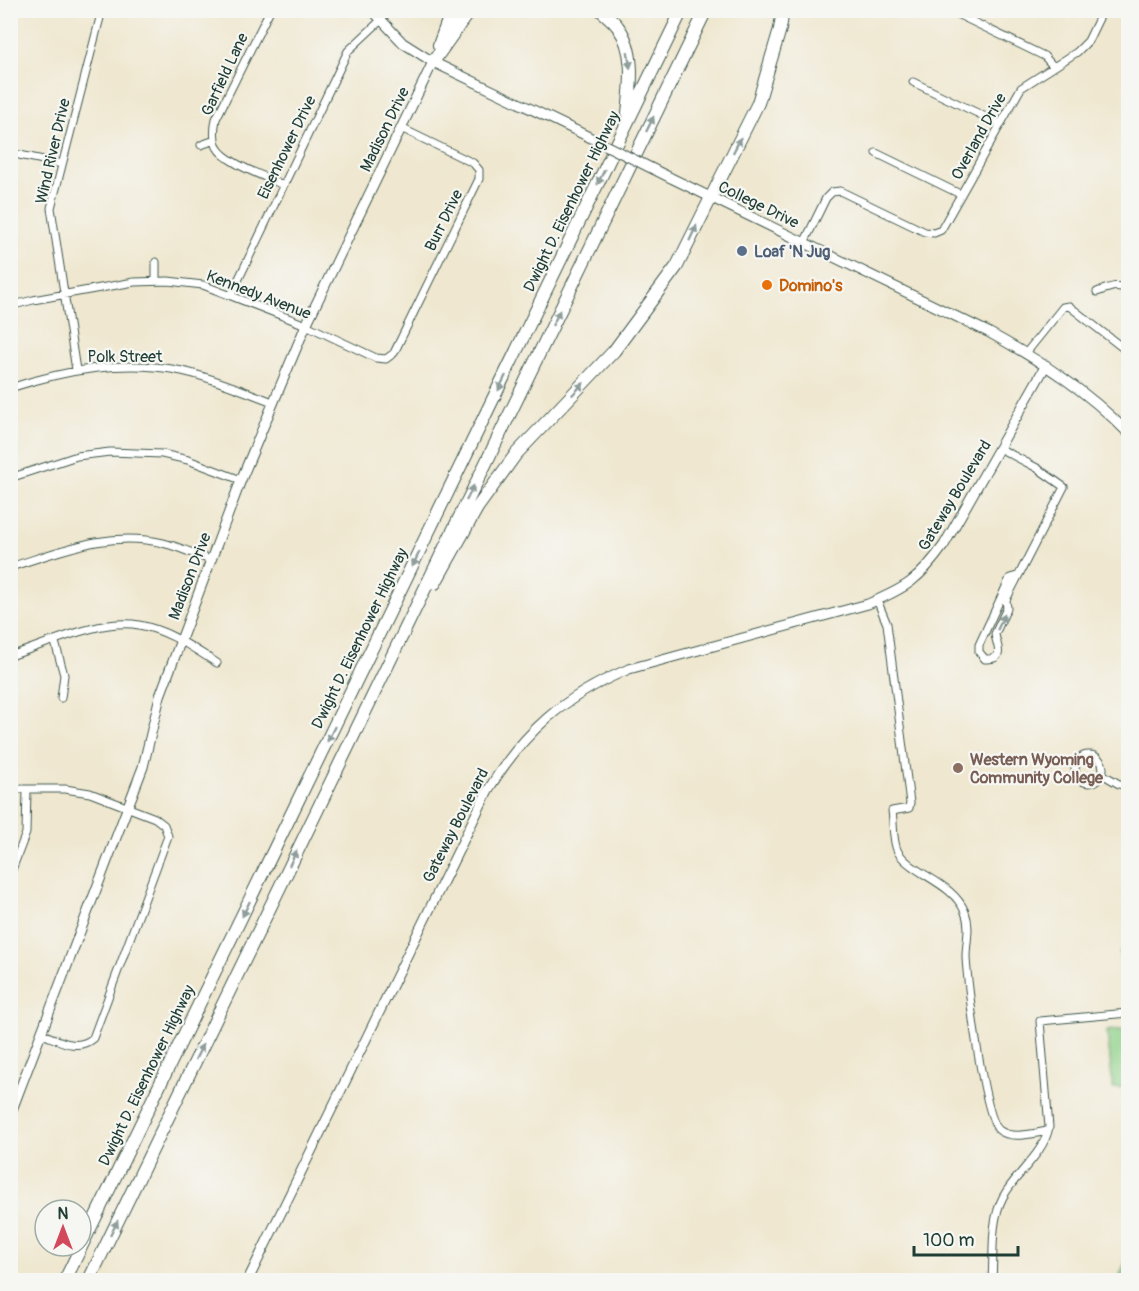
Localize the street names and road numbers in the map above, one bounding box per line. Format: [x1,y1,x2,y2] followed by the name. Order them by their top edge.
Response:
[197,30,253,119] street label: Garfield Lane
[356,84,414,175] street label: Madison Drive
[947,89,1011,183] street label: Overland Drive
[253,92,321,203] street label: Eisenhower Drive
[31,96,75,206] street label: Wind River Drive
[519,108,625,295] street label: Dwight D. Eisenhower Highway
[715,177,802,233] street label: College Drive
[420,186,467,255] street label: Burr Drive
[203,266,314,324] street label: Kennedy Avenue
[88,347,163,367] street label: Polk Street
[914,436,996,555] street label: Gateway Boulevard
[164,530,216,623] street label: Madison Drive
[307,545,413,732] street label: Dwight D. Eisenhower Highway
[418,765,493,886] street label: Gateway Boulevard
[94,982,200,1169] street label: Dwight D. Eisenhower Highway

